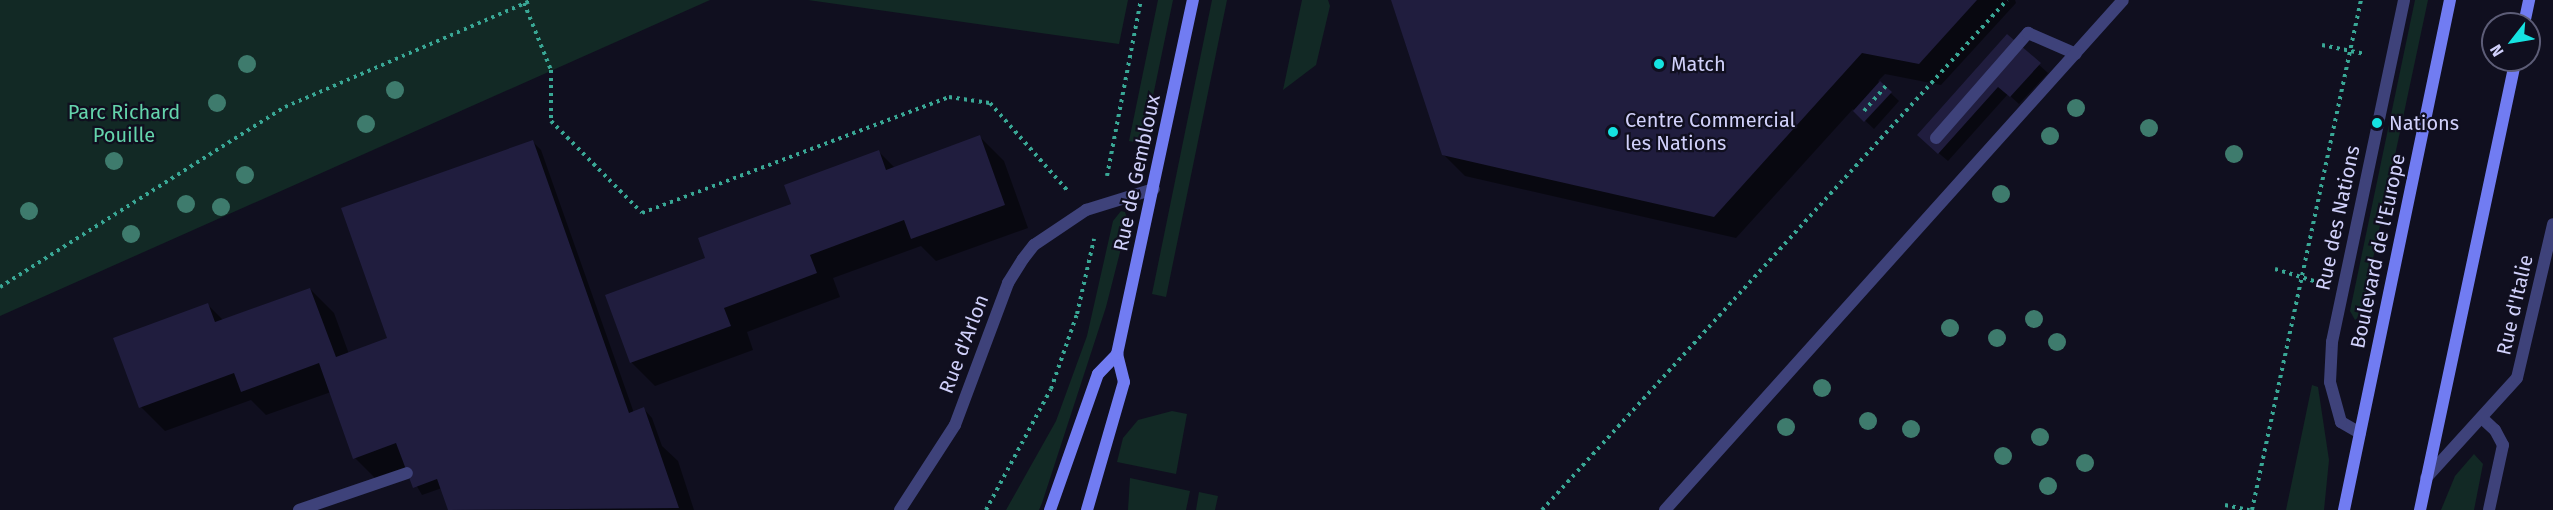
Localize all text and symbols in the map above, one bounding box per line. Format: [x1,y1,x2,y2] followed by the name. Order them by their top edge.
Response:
[2481,12,2541,72] north arrow
[2486,41,2508,60] text: N
[1671,52,1726,76] place label: Match
[1652,57,1666,71] marker: Match
[1109,93,1165,253] street label: Rue de Gembloux
[68,100,180,147] park label: Parc Richard Pouille
[1625,108,1795,155] place label: Centre Commercial les Nations
[2389,111,2459,135] place label: Nations
[2370,116,2384,130] marker: Nations
[1606,125,1620,139] marker: Centre Commercial les Nations
[2311,143,2365,293] street label: Rue des Nations
[2346,151,2410,351] street label: Boulevard de l'Europe
[2492,252,2538,358] street label: Rue d'Italie
[934,291,994,397] street label: Rue d'Arlon

